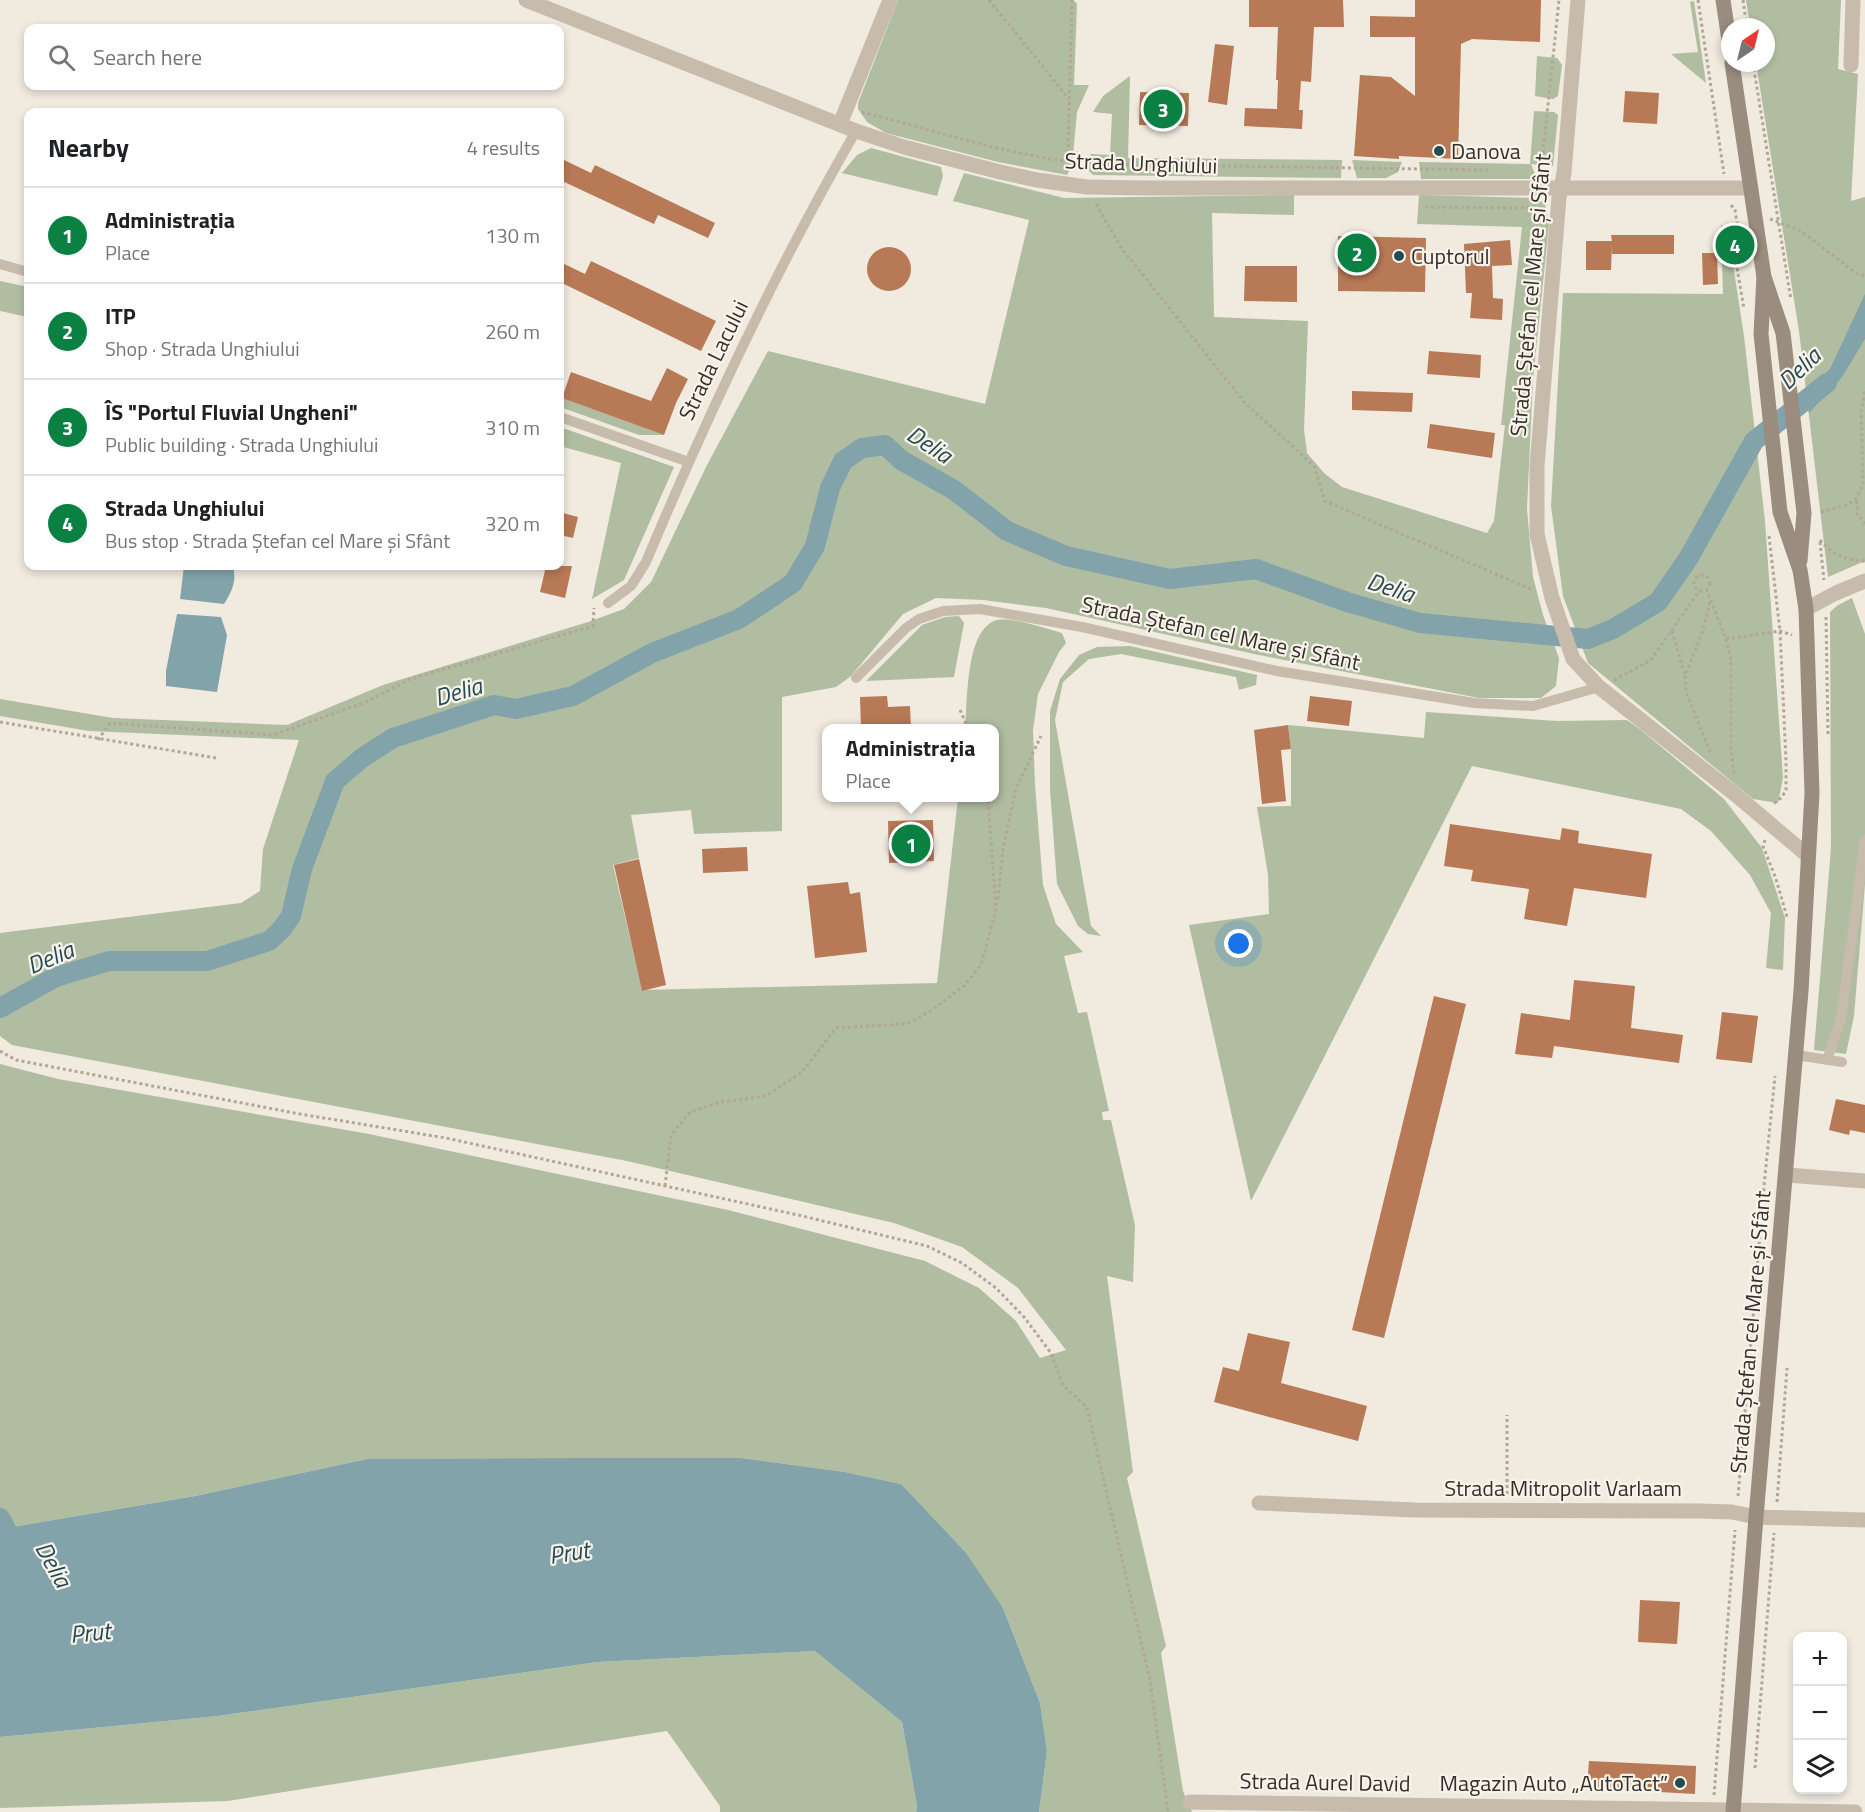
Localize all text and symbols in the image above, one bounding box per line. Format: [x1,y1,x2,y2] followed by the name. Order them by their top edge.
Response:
[1721,18,1775,72] north arrow
[24,24,564,90] search box
[93,40,202,74] text: Search here
[45,41,78,74] icon: search
[1144,86,1182,132] pin: 3
[48,128,129,167] text: Nearby
[467,132,540,163] text: 4 results
[1451,134,1521,168] place label: Danova
[1064,143,1218,183] street label: Strada Unghiului
[1432,144,1446,158] marker: Danova
[1501,152,1559,438] street label: Strada Ștefan cel Mare și Sfânt
[105,203,235,237] text: Administrația
[62,220,73,251] text: 1
[485,220,540,251] text: 130 m
[1716,222,1754,268] pin: 4
[1338,230,1376,276] pin: 2
[105,237,150,268] text: Place
[1411,239,1490,273] place label: Cuptorul
[1392,249,1406,263] marker: Cuptorul
[669,294,757,426] street label: Strada Lacului
[105,299,136,333] text: ITP
[62,316,73,347] text: 2
[485,316,540,347] text: 260 m
[105,333,300,364] text: Shop · Strada Unghiului
[1769,337,1830,398] water label: Delia
[105,395,358,429] text: ÎS "Portul Fluvial Ungheni"
[62,412,73,443] text: 3
[485,412,540,443] text: 310 m
[900,416,962,473] water label: Delia
[105,429,378,460] text: Public building · Strada Unghiului
[105,491,264,525] text: Strada Unghiului
[62,508,73,539] text: 4
[485,508,540,539] text: 320 m
[105,525,450,556] text: Bus stop · Strada Ștefan cel Mare și Sfânt
[1363,563,1421,612] water label: Delia
[1079,587,1364,679] street label: Strada Ștefan cel Mare și Sfânt
[430,667,488,715] water label: Delia
[822,724,999,802] popup
[846,731,975,765] text: Administrația
[846,765,891,796] text: Place
[892,822,930,866] pin: 1
[1224,929,1253,958] your location
[21,930,81,983] water label: Delia
[1721,1189,1779,1475] street label: Strada Ștefan cel Mare și Sfânt
[1444,1471,1682,1505] street label: Strada Mitropolit Varlaam
[546,1531,595,1573] water label: Prut
[27,1534,82,1595] water label: Delia
[68,1612,115,1652] water label: Prut
[1793,1632,1847,1794] map controls
[1793,1632,1847,1686] button: +
[1793,1686,1847,1740] button: −
[1793,1740,1847,1794] button: layers
[1239,1764,1411,1800] street label: Strada Aurel David
[1439,1766,1668,1800] place label: Magazin Auto „AutoTact”
[1673,1776,1687,1790] marker: Magazin Auto „AutoTact”

